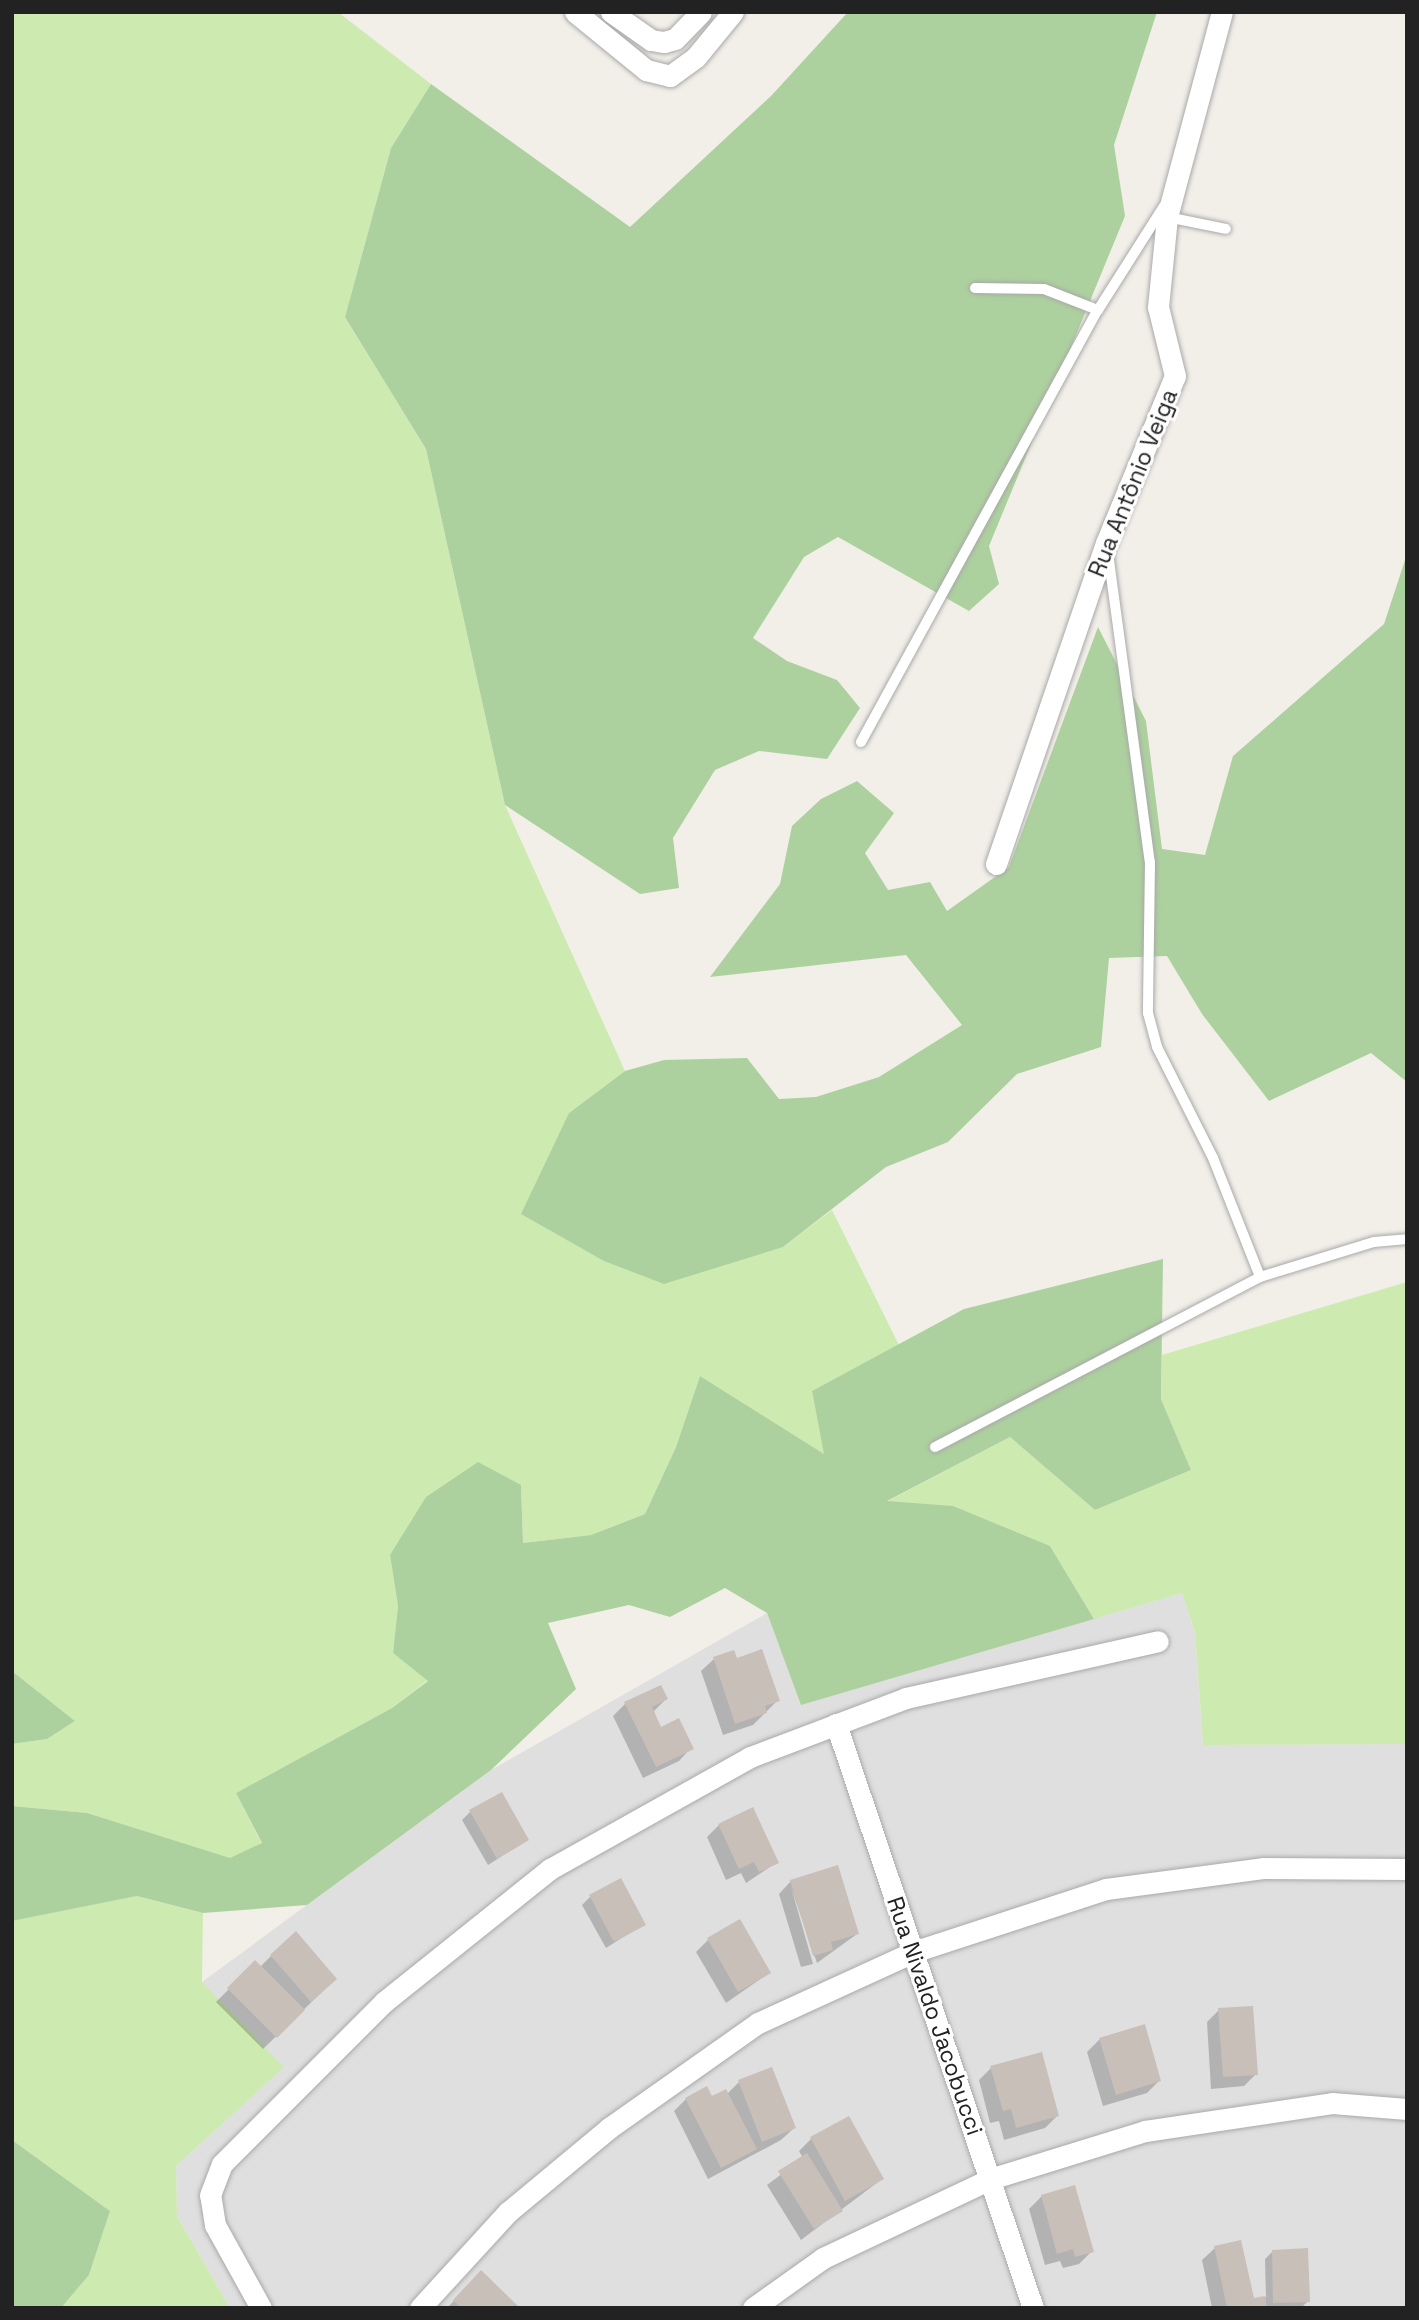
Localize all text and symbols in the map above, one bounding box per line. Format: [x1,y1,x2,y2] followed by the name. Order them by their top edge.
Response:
[1083,385,1183,581] street label: Rua Antônio Veiga
[881,1893,989,2139] street label: Rua Nivaldo Jacobucci

